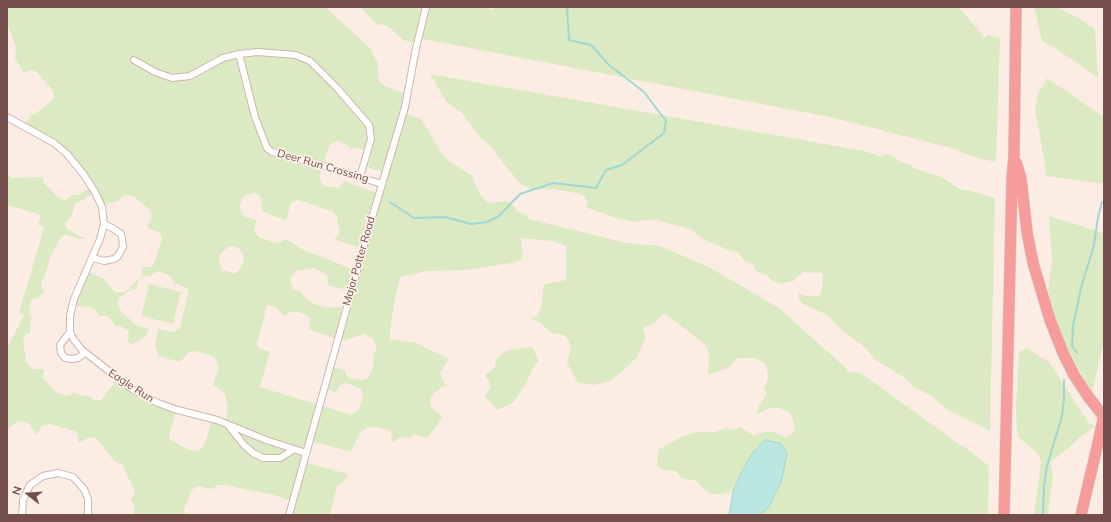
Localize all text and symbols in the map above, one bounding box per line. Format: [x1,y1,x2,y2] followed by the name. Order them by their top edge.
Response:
[276,147,370,185] street label: Deer Run Crossing
[340,215,378,307] street label: Major Potter Road
[106,366,156,406] street label: Eagle Run
[8,474,48,514] north arrow
[9,484,24,497] text: N

